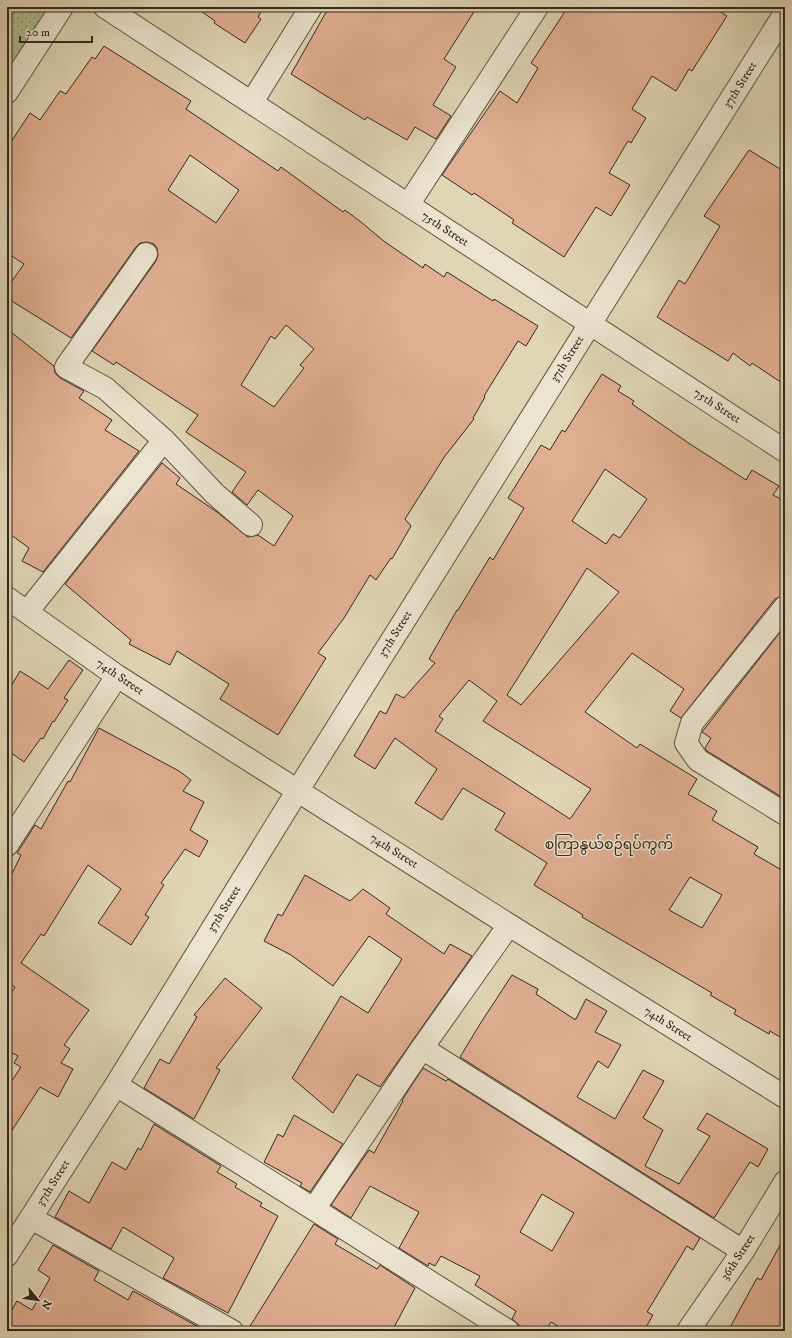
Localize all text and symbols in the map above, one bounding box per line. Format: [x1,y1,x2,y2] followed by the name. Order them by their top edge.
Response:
[20,18,92,44] scale bar
[26,25,50,40] text: 20 m
[720,59,760,111] street label: 37th Street
[419,208,472,250] street label: 75th Street
[547,333,587,385] street label: 37th Street
[691,385,744,427] street label: 75th Street
[375,608,415,660] street label: 37th Street
[93,656,147,698] street label: 74th Street
[367,830,421,872] street label: 74th Street
[545,834,673,856] district label: စကြာနွယ်စဉ်ရပ်ကွက်
[204,883,244,935] street label: 37th Street
[641,1003,695,1045] street label: 74th Street
[33,1157,73,1209] street label: 37th Street
[718,1231,758,1283] street label: 36th Street
[18,1280,58,1320] north arrow
[38,1297,54,1312] text: N

